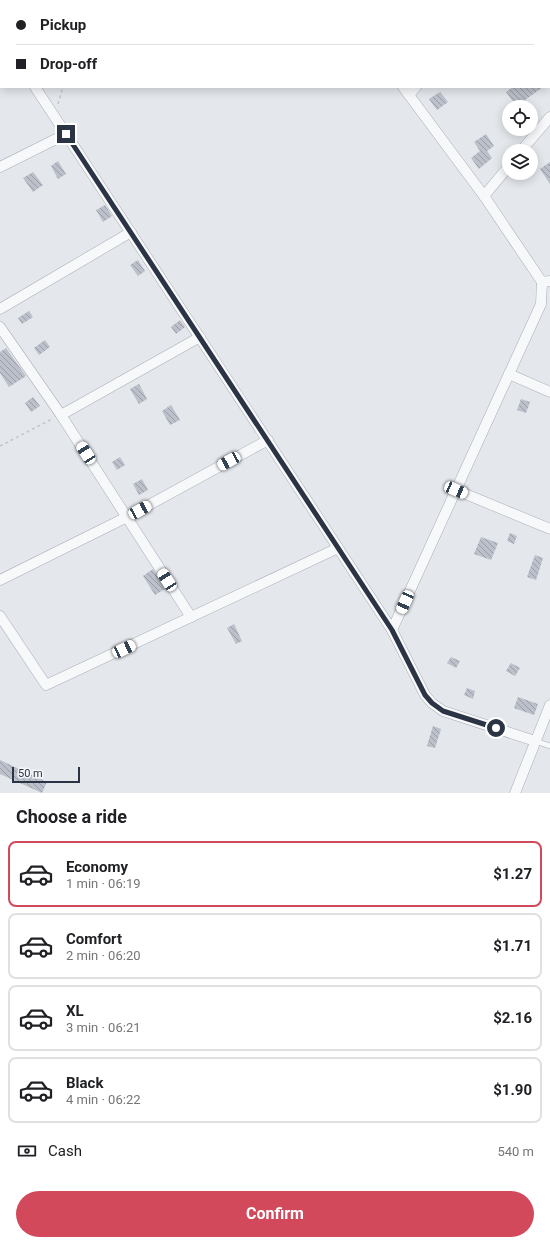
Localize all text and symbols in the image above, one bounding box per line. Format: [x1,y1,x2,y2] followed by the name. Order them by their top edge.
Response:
[40,16,86,34] text: Pickup
[40,55,97,73] text: Drop-off
[502,100,538,180] map controls
[502,100,538,136] button: locate
[57,125,75,143] route end
[502,144,538,180] button: layers
[74,440,98,466] car
[216,450,242,472] car
[443,480,469,500] car
[127,499,153,521] car
[155,567,179,593] car
[395,589,415,615] car
[111,638,137,660] car
[487,719,505,737] route start
[12,765,80,784] scale bar
[18,767,43,780] text: 50 m
[16,806,127,827] text: Choose a ride
[18,856,54,892] icon: car
[66,858,128,876] text: Economy
[493,865,532,883] text: $1.27
[66,876,141,891] text: 1 min · 06:19
[18,928,54,964] icon: car
[66,930,122,948] text: Comfort
[493,937,532,955] text: $1.71
[66,948,141,963] text: 2 min · 06:20
[18,1000,54,1036] icon: car
[66,1002,84,1020] text: XL
[493,1009,532,1027] text: $2.16
[66,1020,141,1035] text: 3 min · 06:21
[18,1072,54,1108] icon: car
[66,1074,103,1092] text: Black
[493,1081,532,1099] text: $1.90
[66,1092,141,1107] text: 4 min · 06:22
[16,1140,38,1162] icon: cash
[48,1142,82,1160] text: Cash
[497,1144,534,1159] text: 540 m
[16,1191,534,1237] button: Confirm

